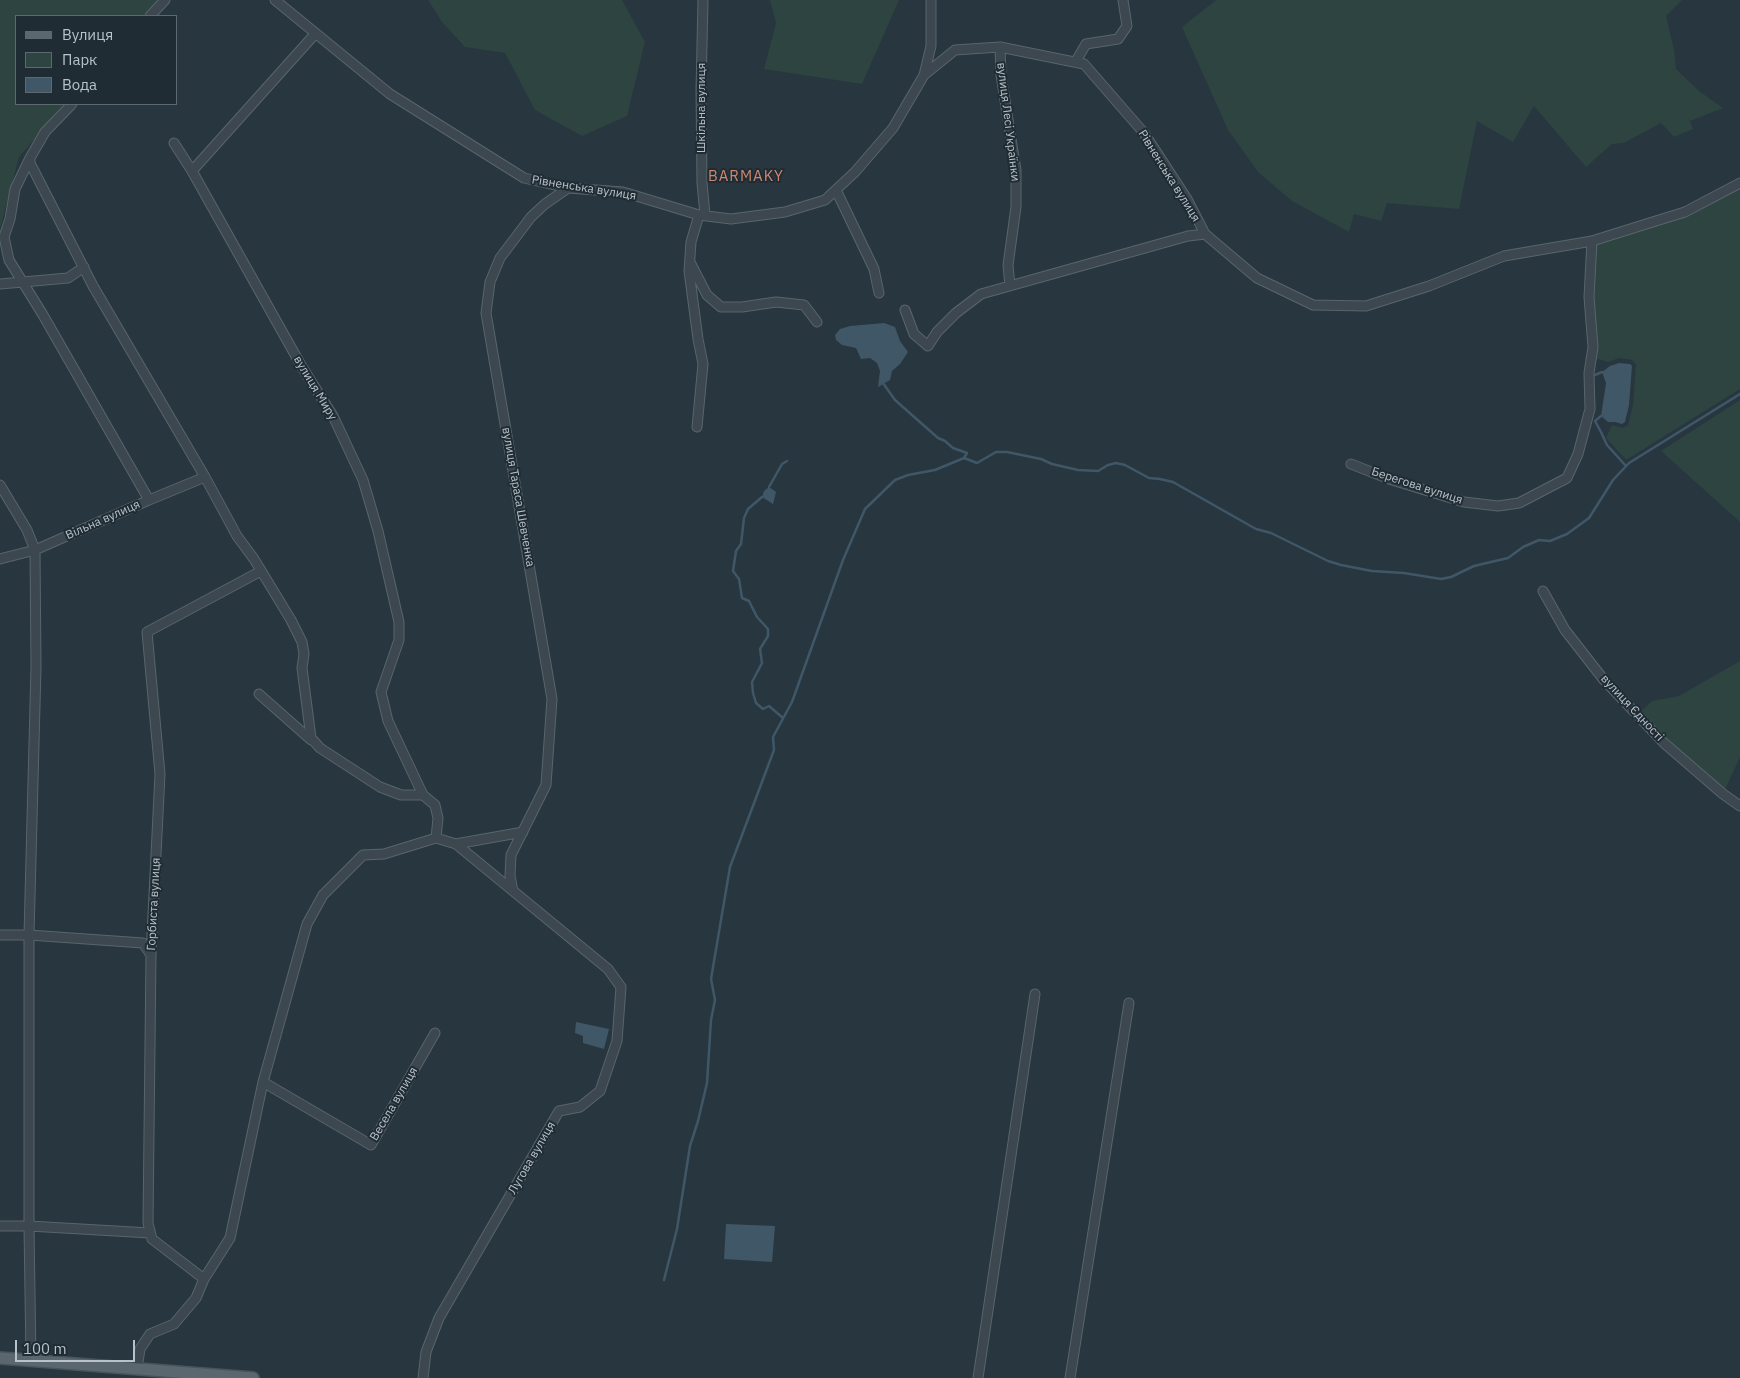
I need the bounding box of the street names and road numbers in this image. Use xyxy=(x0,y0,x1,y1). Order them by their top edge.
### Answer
street label: вулиця Лесі Українки xyxy=(994,62,1022,182)
street label: Шкільна вулиця xyxy=(695,63,709,153)
street label: Рівненська вулиця xyxy=(1135,127,1203,225)
street label: Рівненська вулиця xyxy=(531,173,637,203)
street label: вулиця Миру xyxy=(290,353,340,423)
street label: вулиця Тараса Шевченка xyxy=(499,426,537,568)
street label: Берегова вулиця xyxy=(1370,464,1464,508)
street label: Вільна вулиця xyxy=(64,497,142,543)
street label: вулиця Єдності xyxy=(1597,672,1667,744)
street label: Горбиста вулиця xyxy=(144,857,164,951)
street label: Весела вулиця xyxy=(367,1065,421,1143)
street label: Лугова вулиця xyxy=(505,1119,559,1197)

